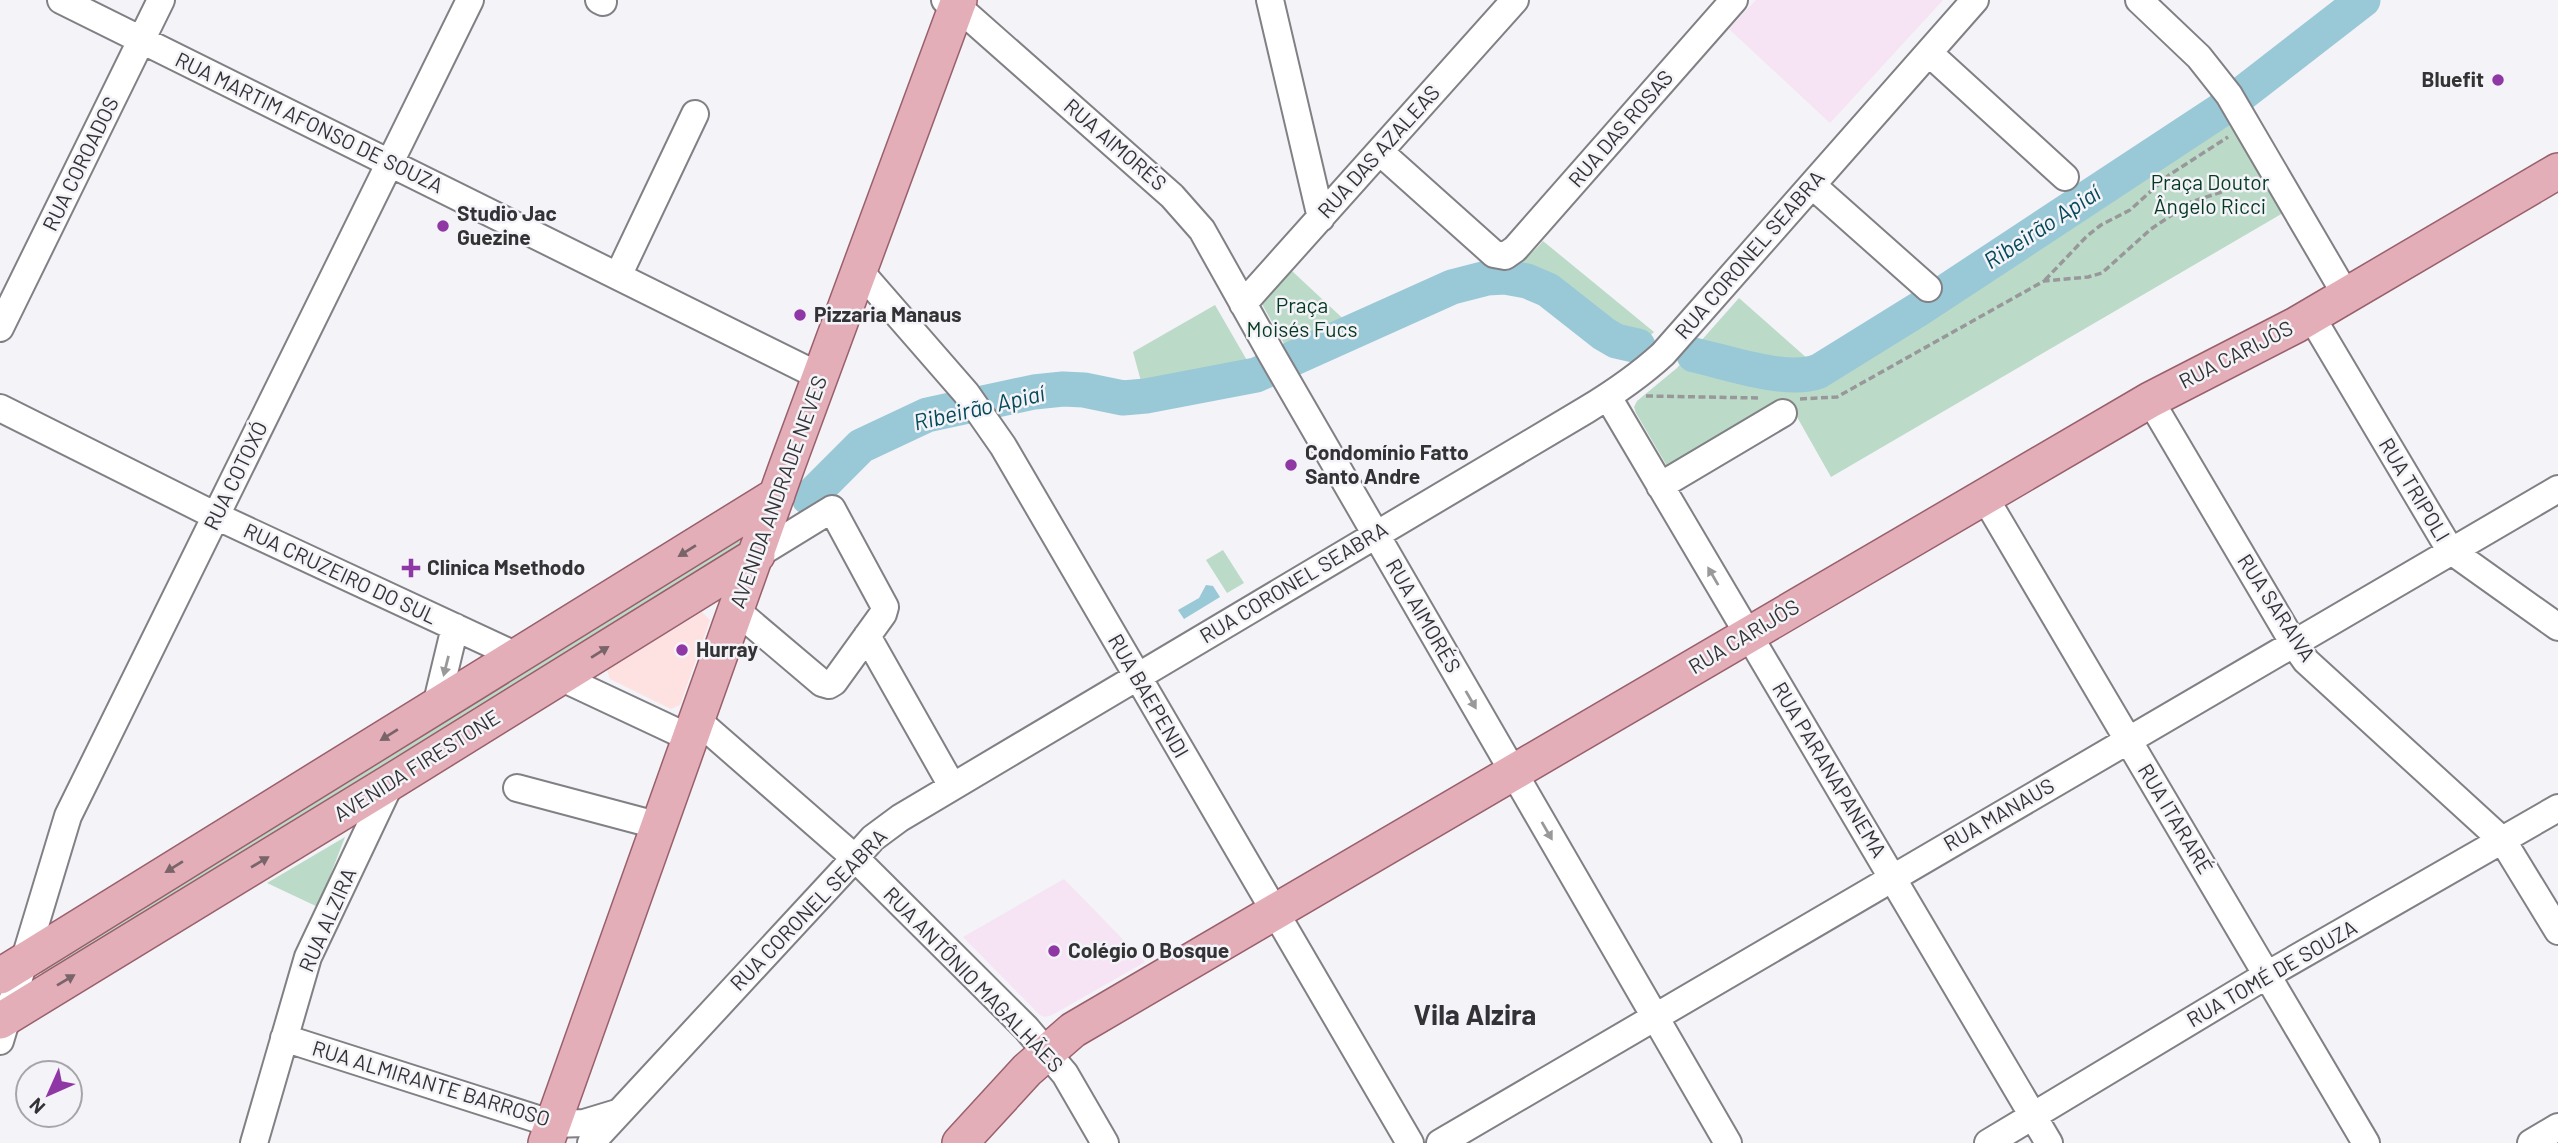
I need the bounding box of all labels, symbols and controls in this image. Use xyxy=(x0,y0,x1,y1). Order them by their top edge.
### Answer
street label: RUA MARTIM AFONSO DE SOUZA xyxy=(172,46,448,198)
street label: RUA DAS ROSAS xyxy=(1562,64,1677,192)
place label: Bluefit xyxy=(2422,66,2484,91)
marker: Bluefit xyxy=(2490,72,2506,88)
street label: RUA DAS AZALEAS xyxy=(1312,79,1444,223)
street label: RUA COROADOS xyxy=(36,92,123,234)
street label: RUA AIMORÉS xyxy=(1060,93,1172,195)
street label: RUA CORONEL SEABRA xyxy=(1669,165,1829,343)
park label: Praça Doutor Ângelo Ricci xyxy=(2151,169,2270,218)
water label: Ribeirão Apiaí xyxy=(1978,177,2106,274)
place label: Studio Jac Guezine xyxy=(457,200,557,249)
marker: Studio Jac Guezine xyxy=(435,218,451,234)
park label: Praça Moisés Fucs xyxy=(1246,292,1358,341)
place label: Pizzaria Manaus xyxy=(814,301,962,326)
marker: Pizzaria Manaus xyxy=(792,307,808,323)
street label: RUA CARIJÓS xyxy=(2174,314,2296,393)
street label: AVENIDA ANDRADE NEVES xyxy=(724,372,831,611)
water label: Ribeirão Apiaí xyxy=(911,378,1048,436)
street label: RUA COTOXÓ xyxy=(198,417,272,534)
street label: RUA TRIPOLI xyxy=(2375,433,2456,546)
place label: Condomínio Fatto Santo Andre xyxy=(1305,439,1469,488)
marker: Condomínio Fatto Santo Andre xyxy=(1283,457,1299,473)
street label: RUA CORONEL SEABRA xyxy=(1195,516,1392,648)
street label: RUA CRUZEIRO DO SUL xyxy=(240,517,441,628)
one-way arrow xyxy=(677,544,696,557)
street label: RUA SARAIVA xyxy=(2233,549,2321,666)
place label: Clinica Msethodo xyxy=(427,554,585,579)
street label: RUA AIMORÉS xyxy=(1382,554,1467,677)
marker: Clinica Msethodo xyxy=(401,558,421,578)
one-way arrow xyxy=(1707,566,1719,586)
street label: RUA CARIJÓS xyxy=(1683,593,1803,678)
street label: RUA BAEPENDI xyxy=(1104,629,1195,762)
place label: Hurray xyxy=(696,636,758,661)
marker: Hurray xyxy=(674,642,690,658)
one-way arrow xyxy=(590,646,609,659)
one-way arrow xyxy=(440,656,451,678)
street label: RUA PARANAPANEMA xyxy=(1768,677,1893,862)
one-way arrow xyxy=(1465,690,1477,709)
street label: AVENIDA FIRESTONE xyxy=(329,704,504,826)
one-way arrow xyxy=(379,728,398,741)
street label: RUA ITARARÉ xyxy=(2134,759,2219,878)
street label: RUA MANAUS xyxy=(1938,772,2058,855)
one-way arrow xyxy=(1541,822,1554,841)
street label: RUA CORONEL SEABRA xyxy=(724,823,892,995)
one-way arrow xyxy=(251,855,270,868)
one-way arrow xyxy=(165,861,184,874)
street label: RUA ALZIRA xyxy=(293,863,361,975)
street label: RUA ANTÔNIO MAGALHÃES xyxy=(879,881,1069,1077)
street label: RUA TOMÉ DE SOUZA xyxy=(2182,914,2361,1032)
place label: Colégio O Bosque xyxy=(1068,937,1229,962)
marker: Colégio O Bosque xyxy=(1046,943,1062,959)
one-way arrow xyxy=(56,973,75,986)
district label: Vila Alzira xyxy=(1414,997,1536,1031)
street label: RUA ALMIRANTE BARROSO xyxy=(310,1034,553,1131)
north arrow xyxy=(14,1059,84,1129)
text: N xyxy=(24,1094,49,1119)

